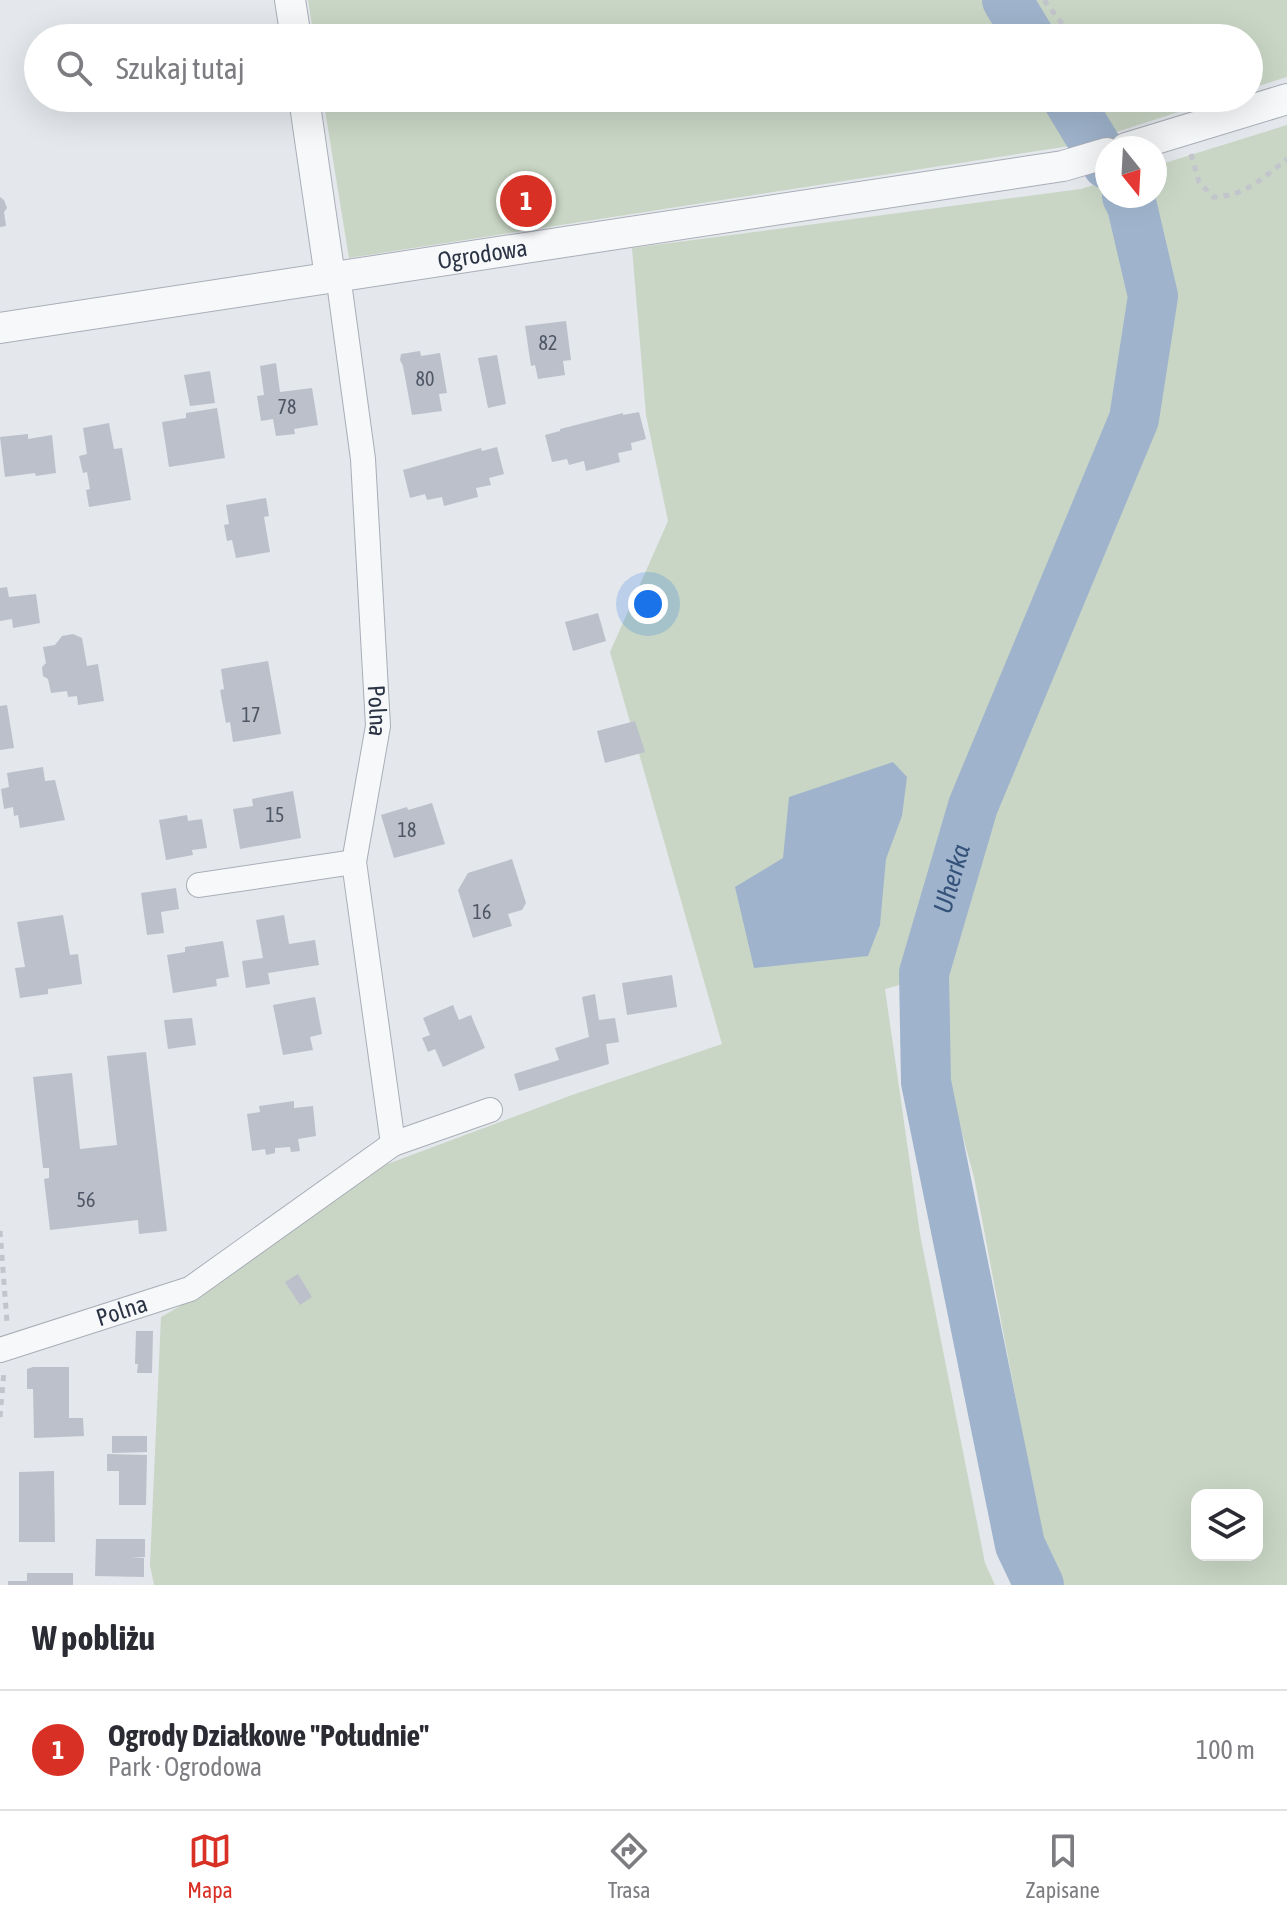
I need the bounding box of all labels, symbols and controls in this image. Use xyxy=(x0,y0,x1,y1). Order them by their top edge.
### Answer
search box xyxy=(24,24,1263,112)
icon: search xyxy=(52,46,96,90)
text: Szukaj tutaj xyxy=(116,51,245,85)
north arrow xyxy=(1095,136,1167,208)
pin: 1 xyxy=(500,171,552,231)
street label: Ogrodowa xyxy=(436,234,529,274)
house number: 82 xyxy=(539,331,557,354)
house number: 80 xyxy=(416,367,434,390)
house number: 78 xyxy=(278,395,296,418)
your location xyxy=(628,584,668,624)
street label: Polna xyxy=(363,684,392,739)
house number: 17 xyxy=(242,703,260,726)
house number: 15 xyxy=(266,803,284,826)
house number: 18 xyxy=(398,818,416,841)
water label: Uherka xyxy=(927,841,976,917)
house number: 16 xyxy=(473,900,491,923)
house number: 56 xyxy=(77,1188,95,1211)
street label: Polna xyxy=(93,1290,151,1331)
map controls xyxy=(1191,1489,1263,1561)
button: layers xyxy=(1191,1489,1263,1561)
text: W pobliżu xyxy=(32,1618,155,1657)
text: Ogrody Działkowe "Południe" xyxy=(108,1718,429,1752)
text: 1 xyxy=(52,1735,64,1765)
text: 100 m xyxy=(1196,1735,1255,1765)
text: Park · Ogrodowa xyxy=(108,1752,262,1782)
tab: Mapa xyxy=(187,1829,233,1903)
tab: Trasa xyxy=(607,1829,651,1903)
tab: Zapisane xyxy=(1026,1829,1100,1903)

